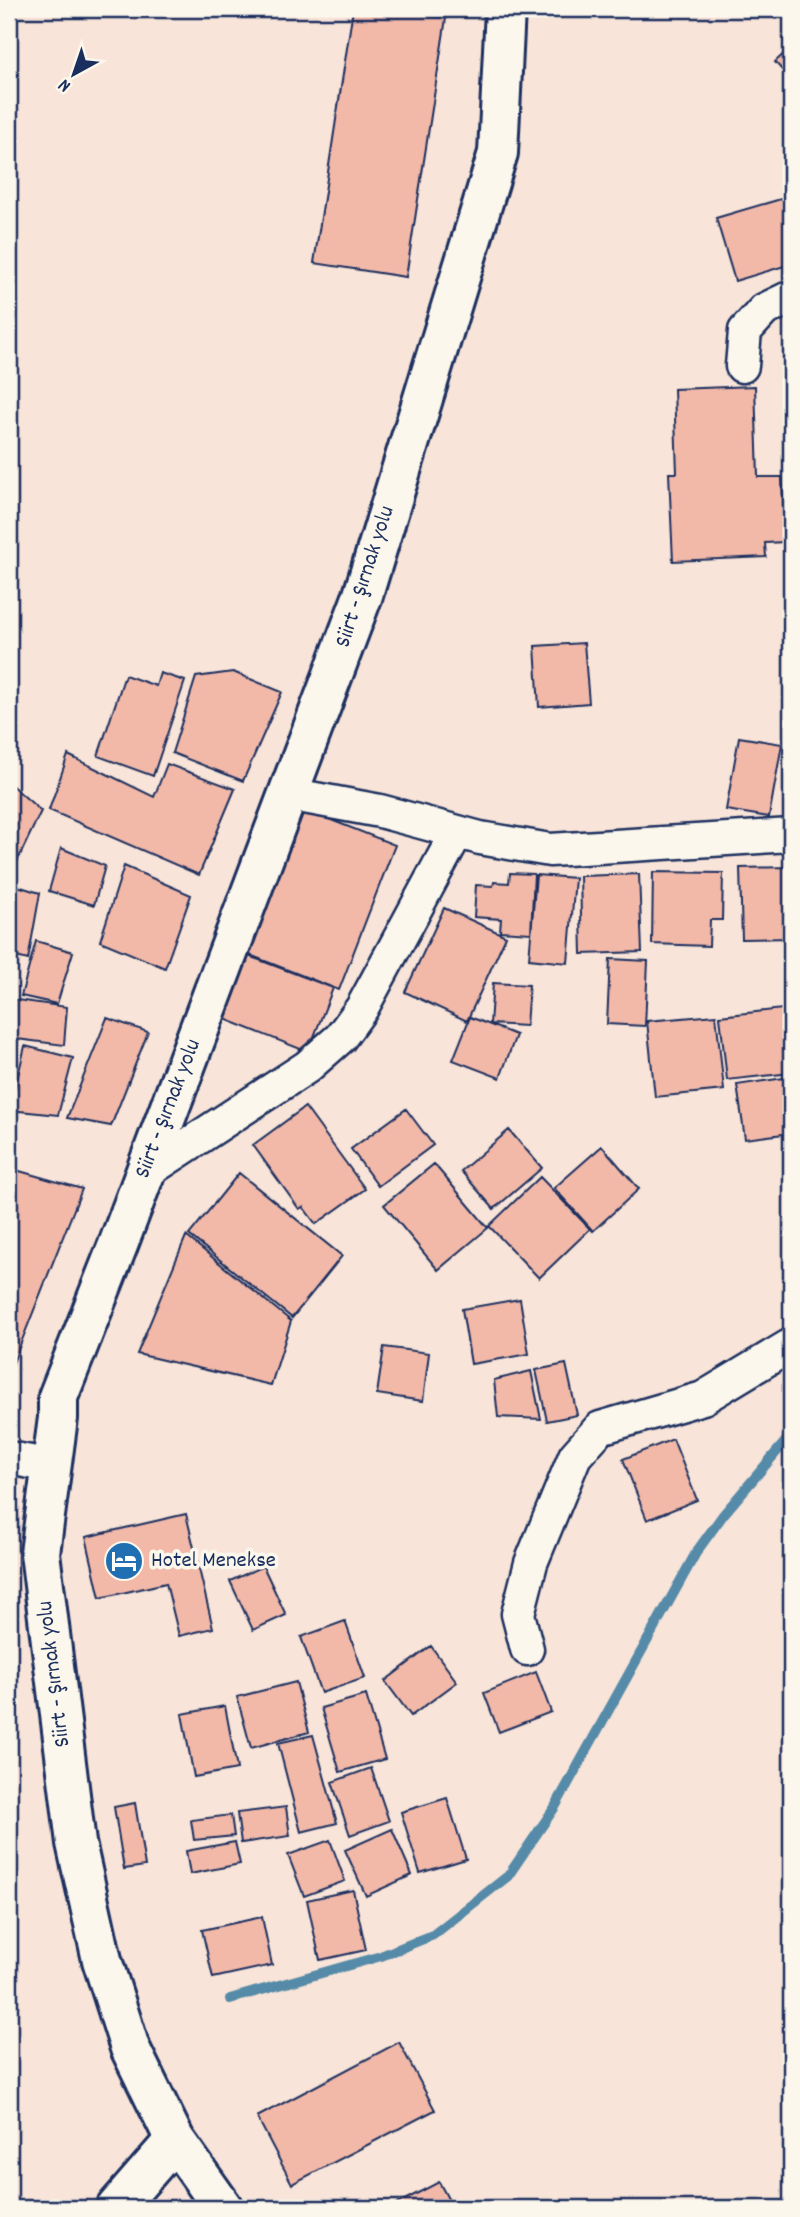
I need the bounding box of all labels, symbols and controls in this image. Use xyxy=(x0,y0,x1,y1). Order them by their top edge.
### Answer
north arrow xyxy=(38,38,108,108)
text: N xyxy=(53,71,78,98)
street label: Siirt - Şırnak yolu xyxy=(328,502,404,652)
street label: Siirt - Şırnak yolu xyxy=(127,1034,211,1184)
hotel icon: Hotel Menekse xyxy=(103,1540,145,1582)
place label: Hotel Menekse xyxy=(151,1545,276,1578)
street label: Siirt - Şırnak yolu xyxy=(30,1599,80,1749)

